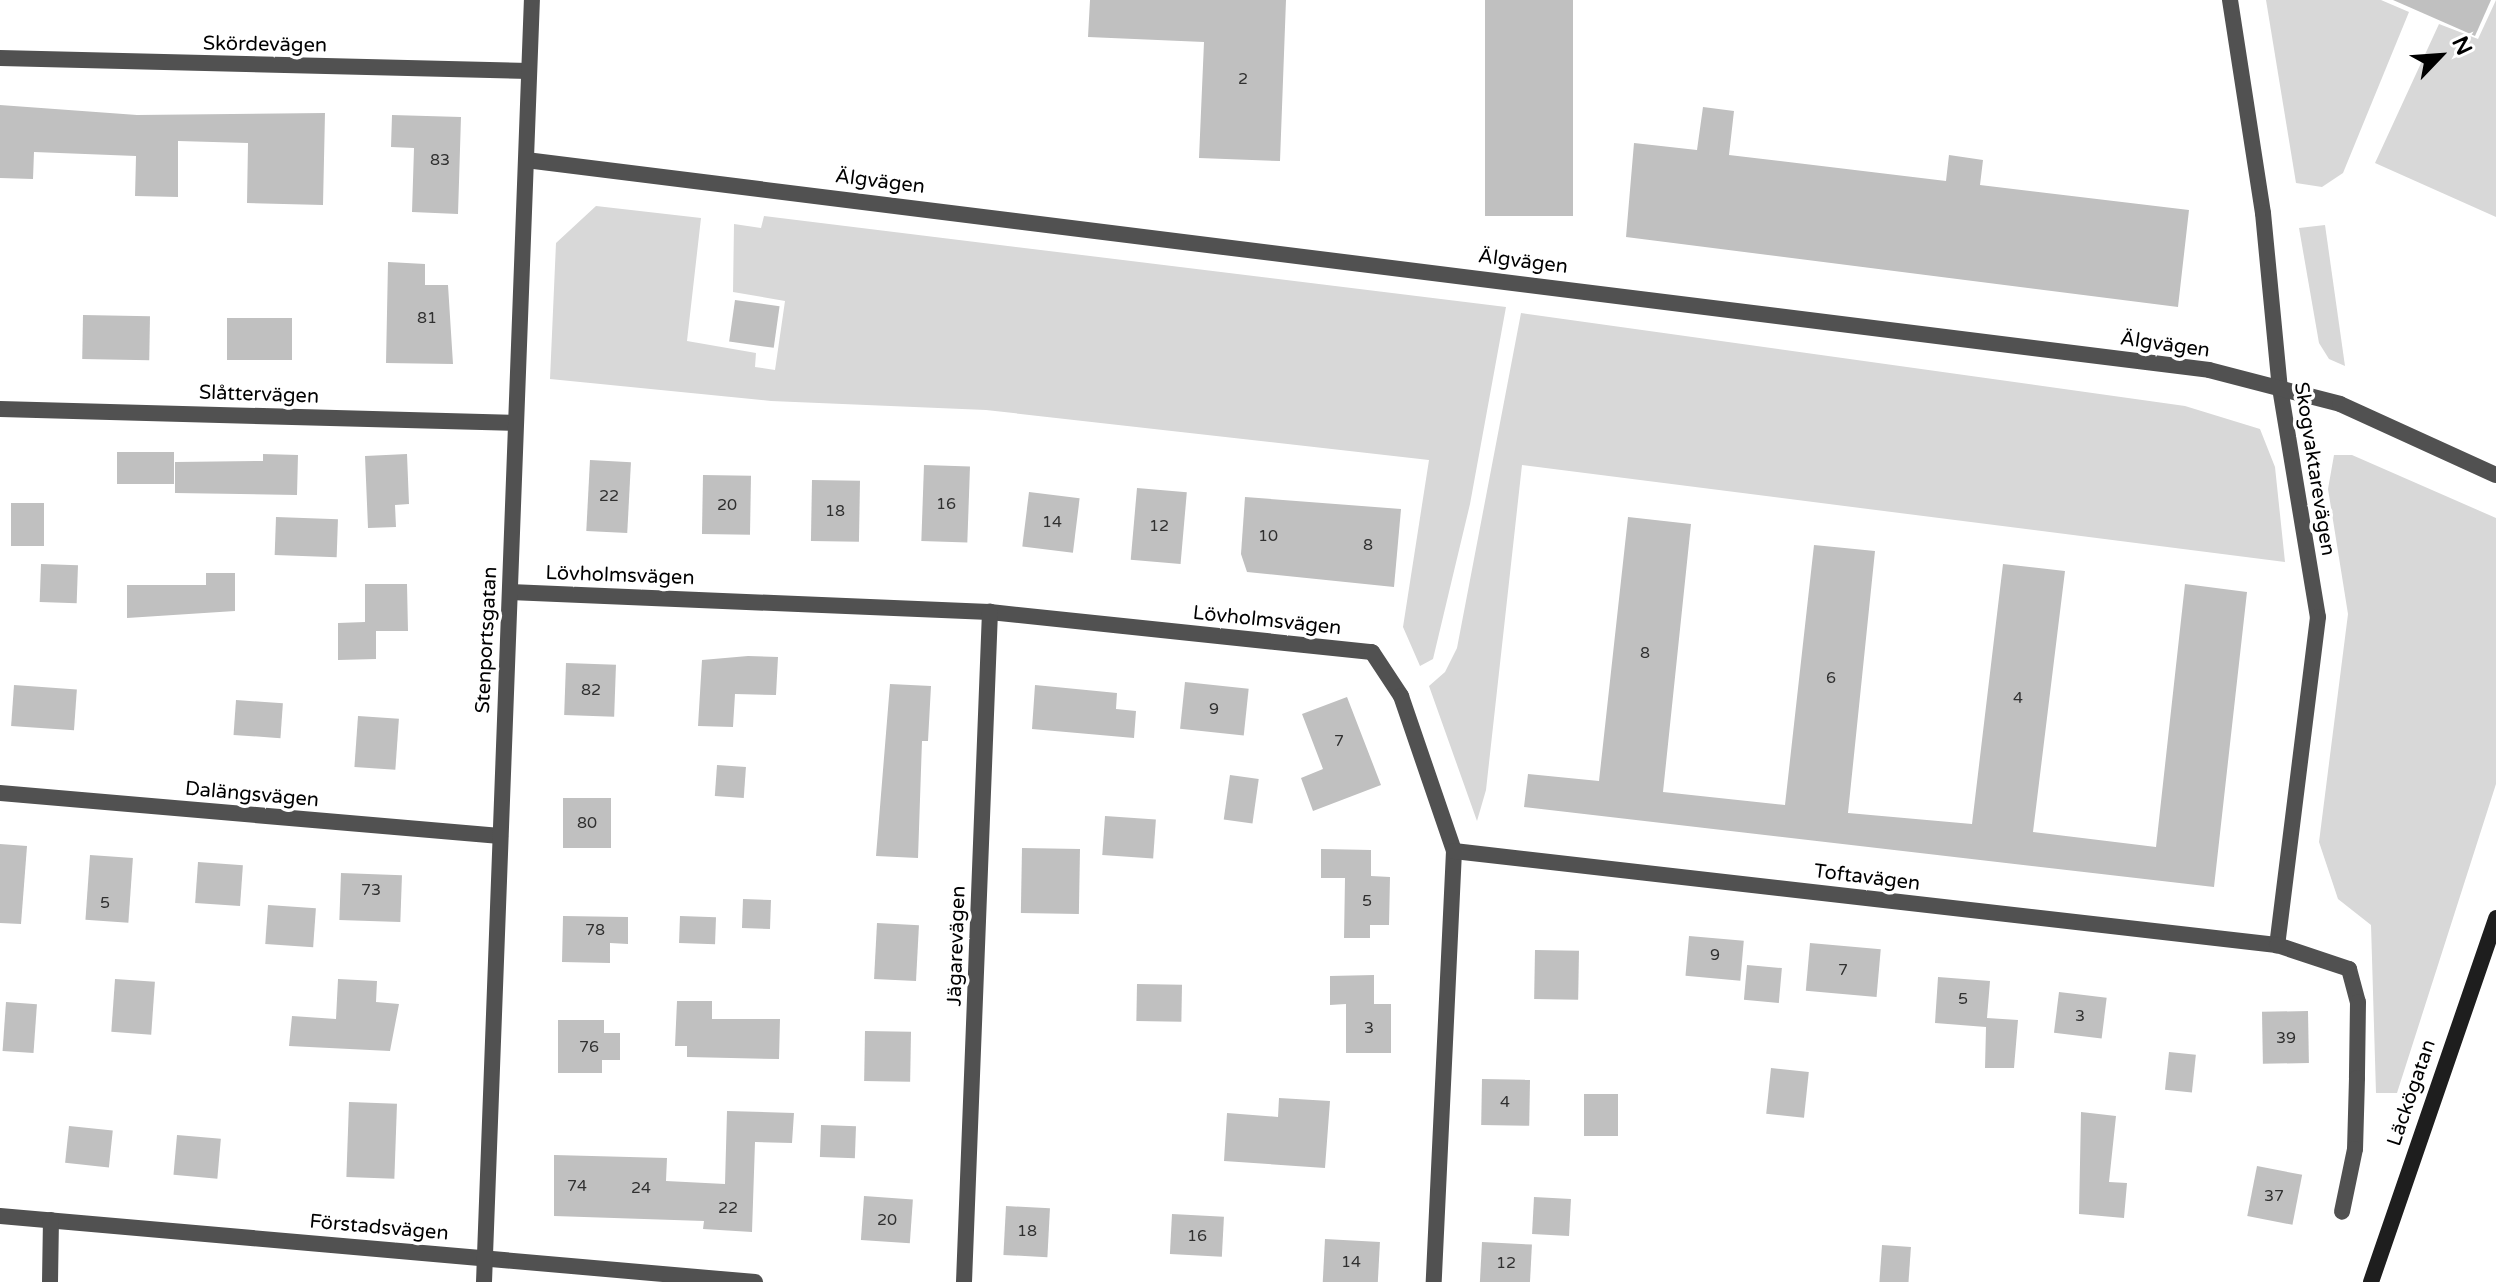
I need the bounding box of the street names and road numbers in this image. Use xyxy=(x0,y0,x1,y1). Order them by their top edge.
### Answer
street label: Skördevägen xyxy=(203,32,327,58)
street label: Älgvägen xyxy=(834,165,926,199)
street label: Älgvägen xyxy=(1477,245,1569,279)
street label: Älgvägen xyxy=(2119,327,2211,363)
street label: Skogvaktarevägen xyxy=(2288,380,2340,558)
street label: Slåttervägen xyxy=(199,381,319,409)
street label: Lövholmsvägen xyxy=(545,561,695,591)
street label: Stenportsgatan xyxy=(471,566,503,714)
street label: Lövholmsvägen xyxy=(1192,601,1342,641)
street label: Dalängsvägen xyxy=(184,777,320,813)
street label: Toftavägen xyxy=(1812,860,1922,896)
street label: Jägarevägen xyxy=(943,885,971,1007)
street label: Läckögatan xyxy=(2383,1037,2441,1149)
street label: Förstadsvägen xyxy=(308,1210,450,1246)

